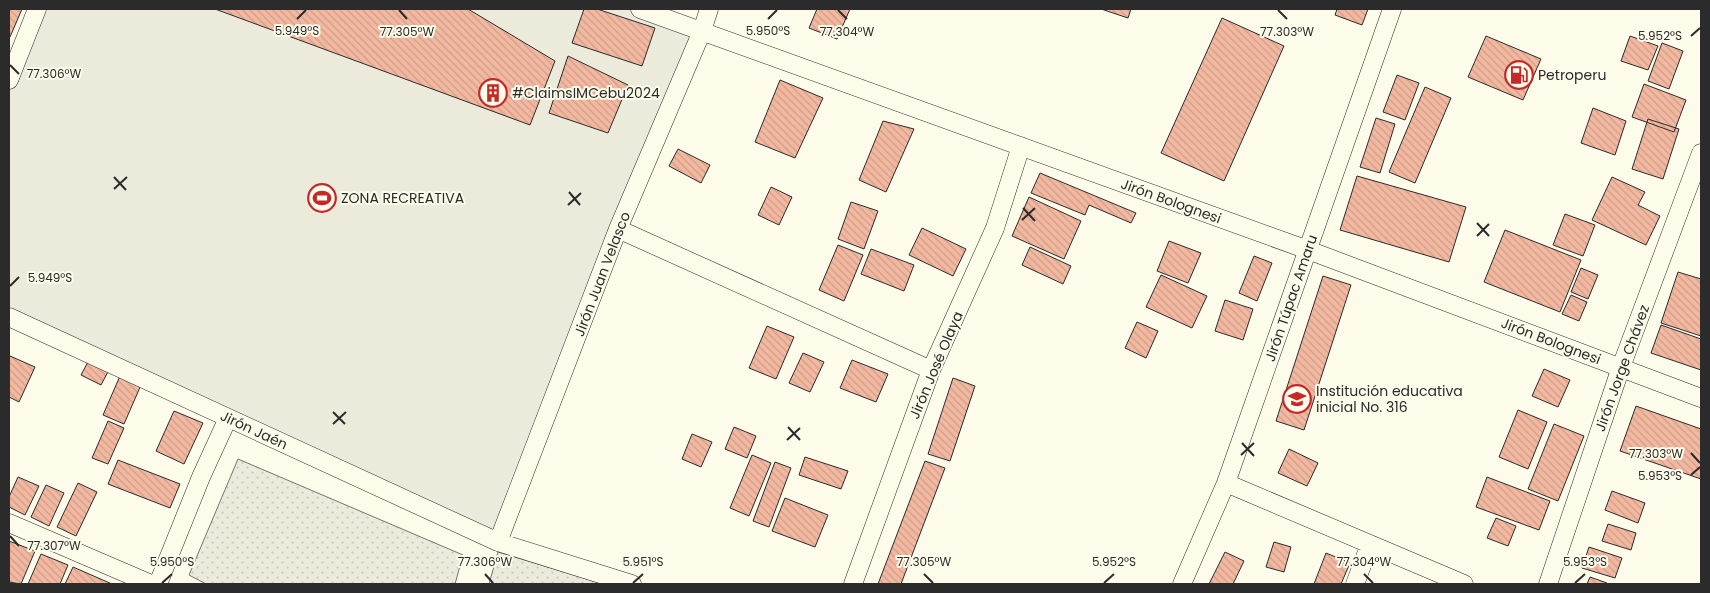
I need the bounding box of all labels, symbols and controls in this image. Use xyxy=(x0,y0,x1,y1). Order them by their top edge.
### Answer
text: 5.949°S xyxy=(275,22,319,39)
text: 5.950°S xyxy=(746,22,790,39)
text: 77.305°W xyxy=(380,23,434,40)
text: 77.304°W xyxy=(820,23,874,40)
text: 77.303°W xyxy=(1260,23,1314,40)
text: 5.952°S xyxy=(1638,27,1682,44)
fuel station icon: Petroperu xyxy=(1504,60,1534,90)
text: 77.306°W xyxy=(27,65,82,82)
place label: Petroperu xyxy=(1538,65,1606,85)
building icon: #ClaimsIMCebu2024 xyxy=(478,78,508,108)
place label: #ClaimsIMCebu2024 xyxy=(512,83,660,103)
street label: Jirón Bolognesi xyxy=(1118,174,1224,228)
sports icon: ZONA RECREATIVA xyxy=(307,183,337,213)
place label: ZONA RECREATIVA xyxy=(341,188,464,208)
street label: Jirón Juan Velasco xyxy=(569,209,635,339)
street label: Jirón Túpac Amaru xyxy=(1260,232,1322,364)
text: 5.949°S xyxy=(28,269,72,286)
street label: Jirón Jorge Chávez xyxy=(1590,302,1654,434)
street label: Jirón José Olaya xyxy=(904,308,968,422)
street label: Jirón Bolognesi xyxy=(1498,313,1604,369)
place label: Institución educativa inicial No. 316 xyxy=(1316,381,1463,417)
school or university icon: Institución educativa inicial No. 316 xyxy=(1282,384,1312,414)
street label: Jirón Jaén xyxy=(217,406,291,454)
text: 77.303°W xyxy=(1629,445,1683,462)
text: 5.953°S xyxy=(1638,467,1682,484)
text: 77.307°W xyxy=(27,537,81,554)
text: 5.950°S xyxy=(150,553,194,570)
text: 77.306°W xyxy=(458,553,513,570)
text: 5.951°S xyxy=(623,553,663,570)
text: 77.305°W xyxy=(897,553,951,570)
text: 5.952°S xyxy=(1092,553,1136,570)
text: 77.304°W xyxy=(1337,553,1391,570)
text: 5.953°S xyxy=(1563,553,1607,570)

